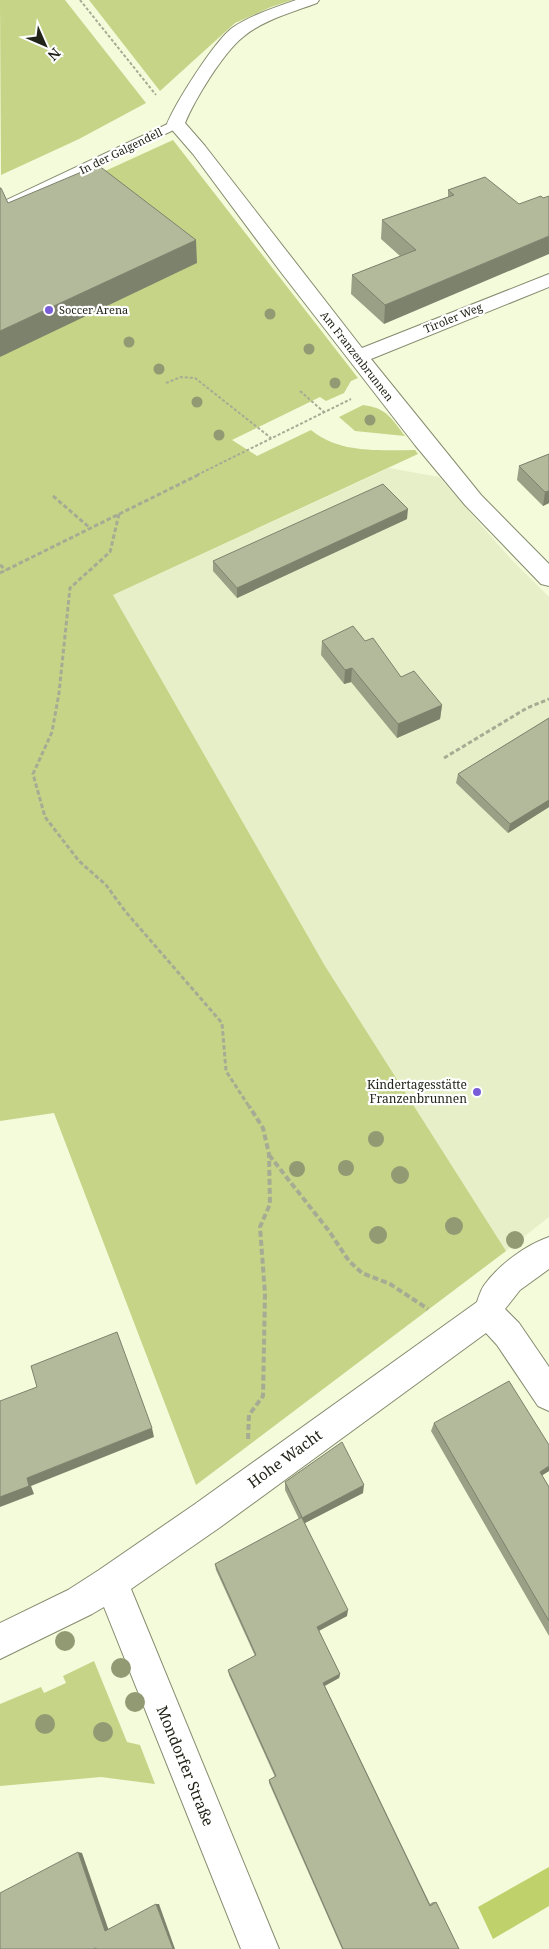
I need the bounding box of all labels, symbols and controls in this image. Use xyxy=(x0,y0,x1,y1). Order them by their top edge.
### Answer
north arrow xyxy=(20,20,70,70)
text: N xyxy=(44,44,65,65)
street label: In der Galgendell xyxy=(77,124,165,177)
street label: Tiroler Weg xyxy=(421,299,484,336)
place label: Soccer Arena xyxy=(59,302,128,317)
marker: Soccer Arena xyxy=(43,304,55,316)
street label: Am Franzenbrunnen xyxy=(317,308,397,404)
place label: Kindertagesstätte Franzenbrunnen xyxy=(367,1076,467,1107)
marker: Kindertagesstätte Franzenbrunnen xyxy=(471,1086,483,1098)
street label: Hohe Wacht xyxy=(243,1424,326,1492)
street label: Mondorfer Straße xyxy=(153,1702,219,1829)

